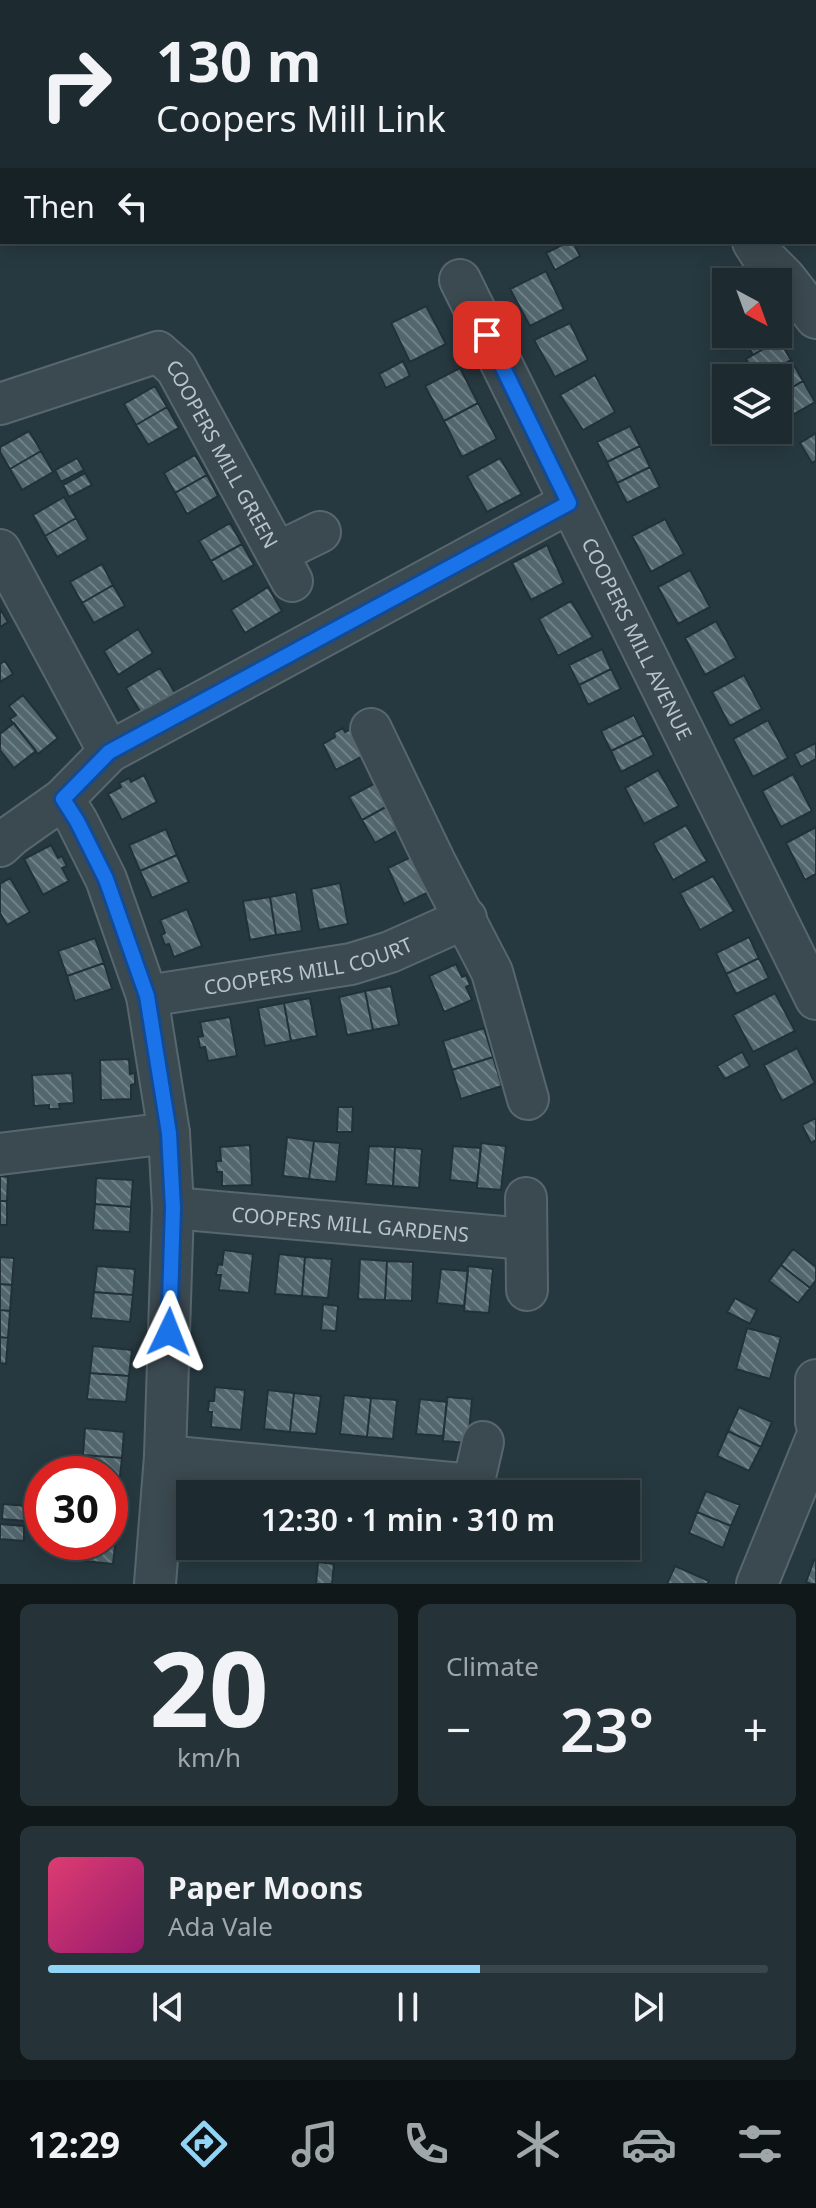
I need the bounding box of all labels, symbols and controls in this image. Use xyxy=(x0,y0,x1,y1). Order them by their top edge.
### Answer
text: 130 m xyxy=(156,22,321,98)
icon: right xyxy=(24,32,128,136)
text: Coopers Mill Link xyxy=(156,94,446,143)
icon: left xyxy=(111,184,155,228)
text: Then xyxy=(24,186,95,227)
north arrow xyxy=(712,268,792,348)
map controls xyxy=(712,268,792,444)
pin xyxy=(453,301,521,369)
icon: arrive xyxy=(465,313,509,357)
street label: COOPERS MILL GREEN xyxy=(161,353,285,553)
button: layers xyxy=(712,364,792,444)
street label: COOPERS MILL AVENUE xyxy=(576,533,699,744)
street label: COOPERS MILL COURT xyxy=(202,930,416,1000)
street label: COOPERS MILL GARDENS xyxy=(230,1200,470,1248)
position arrow xyxy=(127,1290,211,1374)
speed limit sign: 30 xyxy=(24,1456,128,1560)
text: 12:30 · 1 min · 310 m xyxy=(261,1499,555,1540)
text: 20 xyxy=(150,1616,268,1757)
text: Climate xyxy=(446,1648,539,1684)
text: 23° xyxy=(560,1688,654,1770)
text: − xyxy=(446,1699,471,1759)
text: + xyxy=(743,1699,768,1759)
text: km/h xyxy=(177,1739,241,1775)
text: Paper Moons xyxy=(168,1867,363,1908)
text: Ada Vale xyxy=(168,1908,273,1944)
icon: previous xyxy=(146,1985,190,2029)
icon: pause xyxy=(386,1985,430,2029)
icon: next xyxy=(626,1985,670,2029)
icon: directions xyxy=(176,2116,232,2172)
icon: music xyxy=(287,2116,343,2172)
icon: phone xyxy=(398,2116,454,2172)
icon: climate xyxy=(510,2116,566,2172)
icon: car xyxy=(621,2116,677,2172)
icon: filters xyxy=(732,2116,788,2172)
text: 12:29 xyxy=(28,2120,120,2169)

